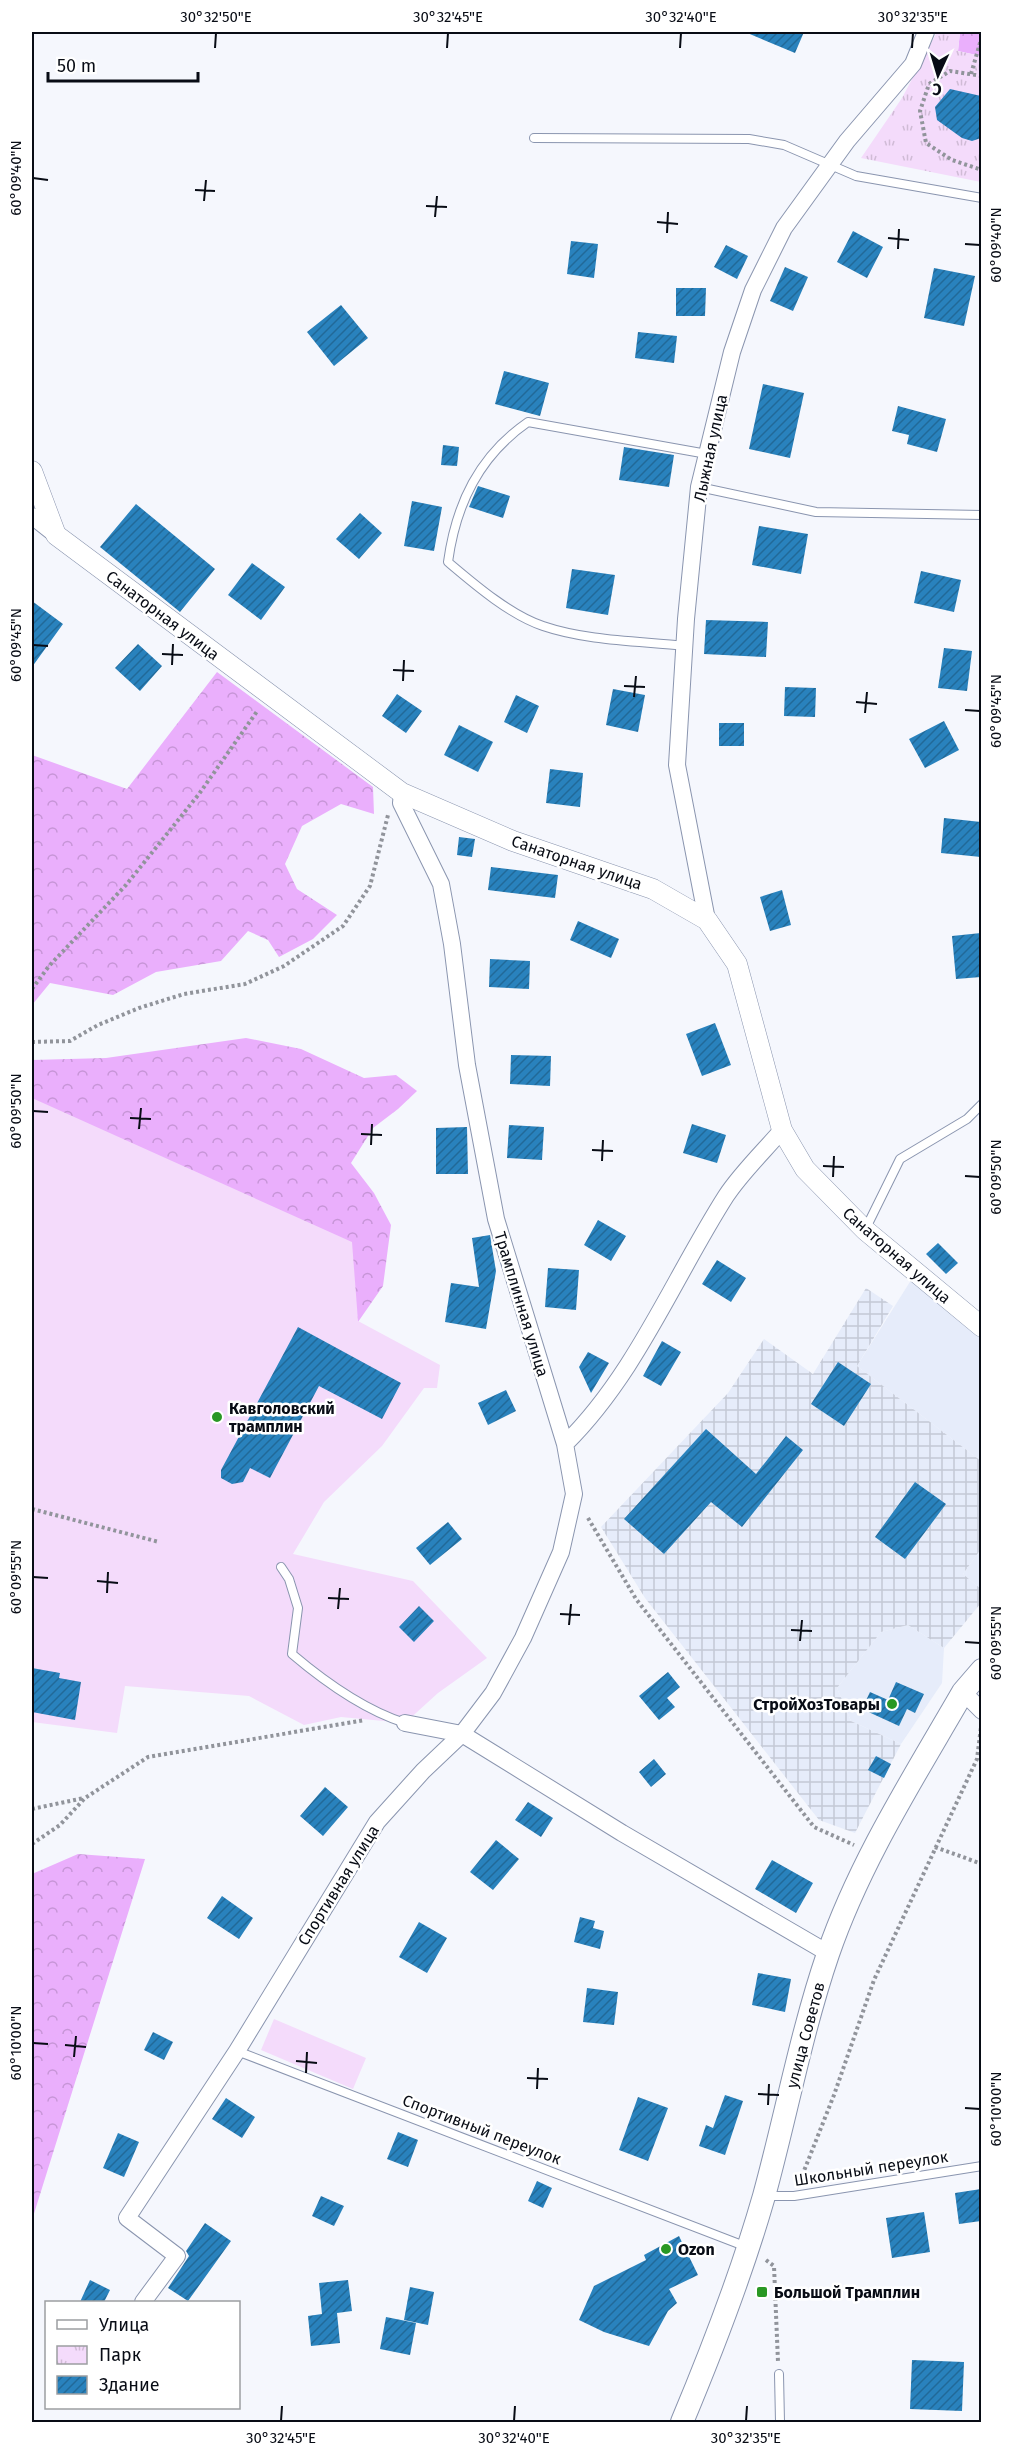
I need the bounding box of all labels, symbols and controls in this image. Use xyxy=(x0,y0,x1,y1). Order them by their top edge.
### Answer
text: 30°32'50"E xyxy=(180,8,252,26)
text: 30°32'45"E xyxy=(413,8,483,26)
text: 30°32'40"E xyxy=(645,8,717,26)
text: 30°32'35"E xyxy=(878,8,948,26)
scale bar xyxy=(48,45,198,83)
north arrow xyxy=(908,45,968,105)
text: 50 m xyxy=(57,55,96,77)
text: С xyxy=(931,80,942,99)
text: 60°09'40"N xyxy=(7,140,25,216)
text: 60°09'40"N xyxy=(987,207,1005,283)
street label: Лыжная улица xyxy=(690,393,731,504)
street label: Санаторная улица xyxy=(102,567,223,664)
text: 60°09'45"N xyxy=(7,608,25,682)
text: 60°09'45"N xyxy=(987,674,1005,748)
street label: Санаторная улица xyxy=(509,831,645,894)
text: 60°09'50"N xyxy=(7,1073,25,1149)
text: 60°09'50"N xyxy=(987,1139,1005,1215)
street label: Санаторная улица xyxy=(839,1203,955,1307)
street label: Трамплинная улица xyxy=(490,1229,553,1379)
place label: Кавголовский трамплин xyxy=(229,1399,335,1436)
marker: Кавголовский трамплин xyxy=(210,1410,224,1424)
text: 60°09'55"N xyxy=(7,1540,25,1614)
text: 60°09'55"N xyxy=(987,1606,1005,1680)
place label: СтройХозТовары xyxy=(753,1695,880,1714)
marker: СтройХозТовары xyxy=(885,1697,899,1711)
street label: Спортивная улица xyxy=(294,1822,383,1949)
street label: улица Советов xyxy=(782,1980,829,2090)
text: 60°10'00"N xyxy=(7,2006,25,2080)
text: 60°10'00"N xyxy=(987,2072,1005,2146)
street label: Спортивный переулок xyxy=(400,2090,564,2169)
street label: Школьный переулок xyxy=(793,2147,950,2190)
place label: Ozon xyxy=(678,2240,715,2259)
marker: Ozon xyxy=(659,2242,673,2256)
place label: Большой Трамплин xyxy=(774,2283,920,2302)
marker: Большой Трамплин xyxy=(755,2285,769,2299)
legend xyxy=(45,2301,240,2409)
text: Улица xyxy=(99,2314,149,2336)
text: Парк xyxy=(99,2344,142,2366)
text: Здание xyxy=(99,2374,160,2396)
text: 30°32'45"E xyxy=(246,2429,316,2447)
text: 30°32'40"E xyxy=(478,2429,550,2447)
text: 30°32'35"E xyxy=(711,2429,781,2447)

